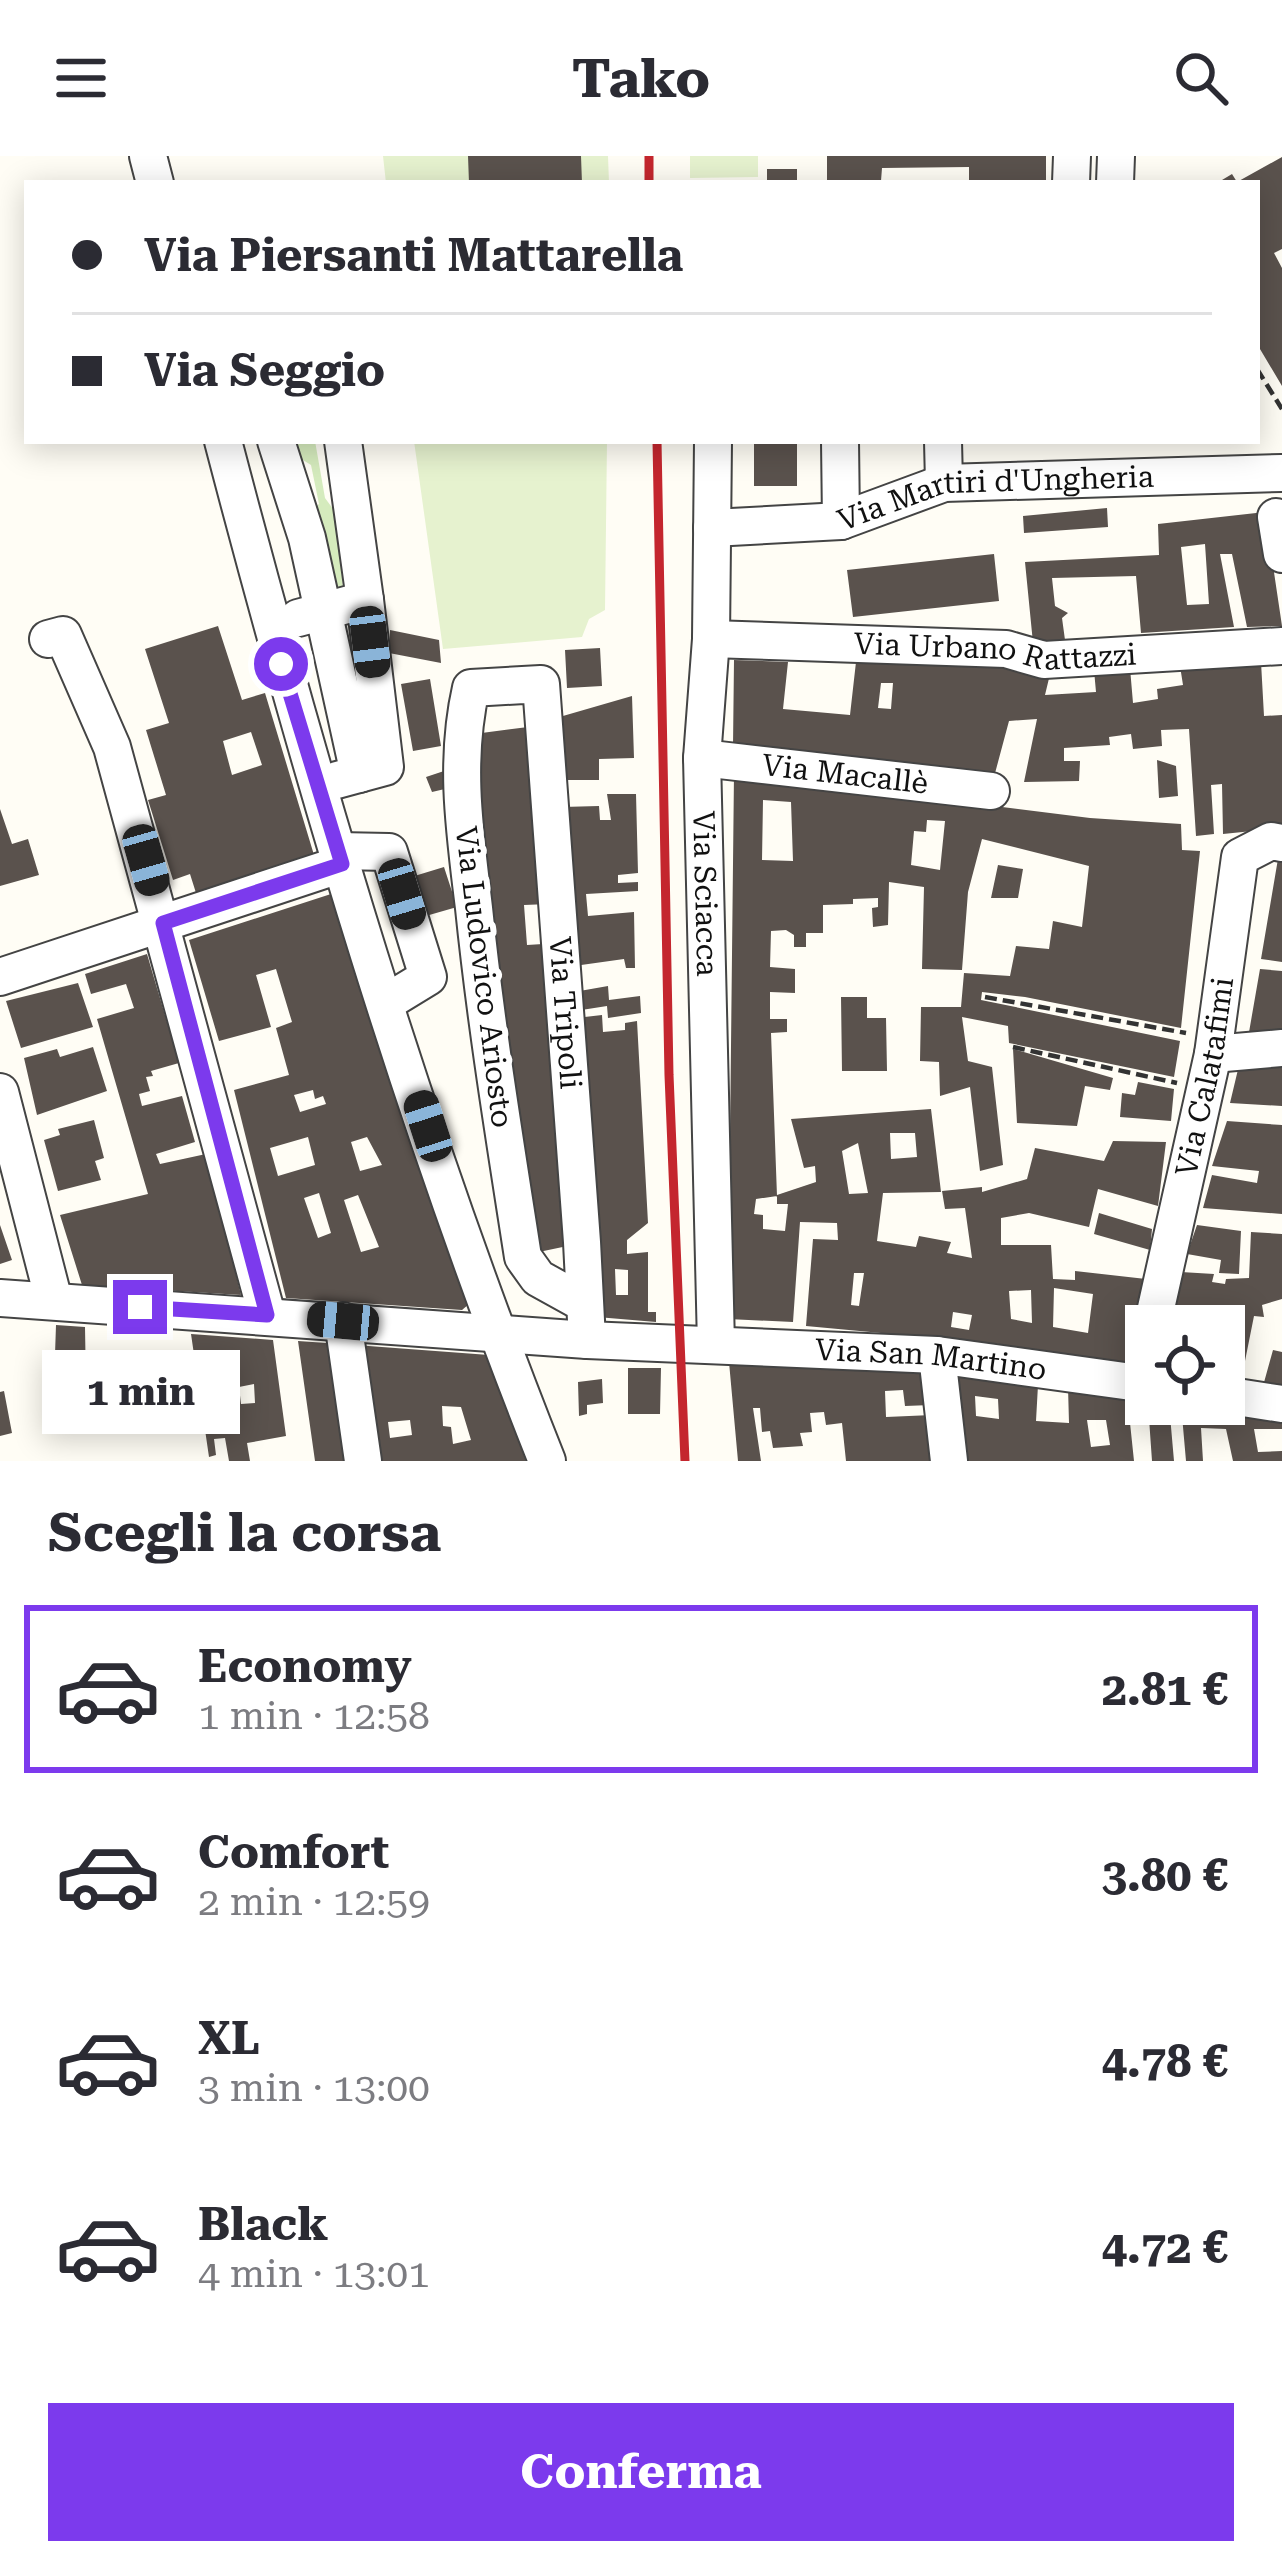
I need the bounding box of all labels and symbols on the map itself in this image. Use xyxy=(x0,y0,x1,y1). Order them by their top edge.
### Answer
street label: Via Martiri d'Ungheria xyxy=(833,459,1154,538)
car xyxy=(348,604,392,680)
street label: Via Urbano Rattazzi xyxy=(853,626,1137,677)
route start xyxy=(254,637,308,691)
street label: Via Macallè xyxy=(760,747,930,801)
street label: Via Sciacca xyxy=(686,810,725,977)
car xyxy=(119,820,173,900)
street label: Via Ludovico Ariosto xyxy=(449,824,520,1130)
car xyxy=(374,854,430,934)
street label: Via Tripoli xyxy=(543,935,589,1090)
street label: Via Calatafimi xyxy=(1168,975,1240,1179)
car xyxy=(400,1086,456,1166)
route end xyxy=(113,1280,167,1334)
car xyxy=(306,1300,380,1342)
street label: Via San Martino xyxy=(814,1332,1049,1387)
callout: 1 min xyxy=(41,1349,239,1433)

